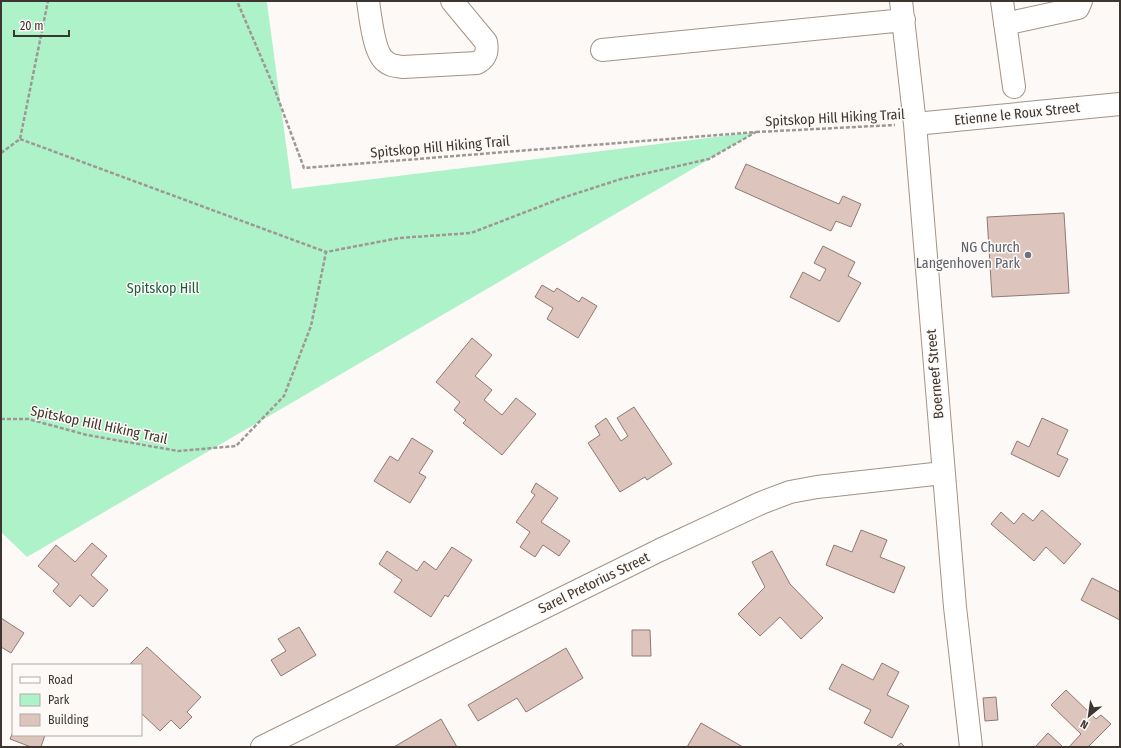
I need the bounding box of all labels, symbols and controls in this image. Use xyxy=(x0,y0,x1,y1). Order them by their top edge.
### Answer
scale bar xyxy=(14,12,69,38)
text: 20 m xyxy=(20,19,44,33)
street label: Etienne le Roux Street xyxy=(953,99,1081,129)
street label: Spitskop Hill Hiking Trail xyxy=(765,106,905,130)
street label: Spitskop Hill Hiking Trail xyxy=(370,132,511,162)
place label: NG Church Langenhoven Park xyxy=(916,239,1020,272)
marker: NG Church Langenhoven Park xyxy=(1023,250,1033,260)
park label: Spitskop Hill xyxy=(127,280,199,297)
street label: Boerneef Street xyxy=(923,328,947,420)
street label: Spitskop Hill Hiking Trail xyxy=(29,402,169,448)
street label: Sarel Pretorius Street xyxy=(536,548,653,617)
legend xyxy=(12,664,142,736)
text: Road xyxy=(48,673,73,687)
text: Park xyxy=(48,693,70,707)
north arrow xyxy=(1069,696,1109,736)
text: Building xyxy=(48,713,89,727)
text: N xyxy=(1078,717,1090,732)

